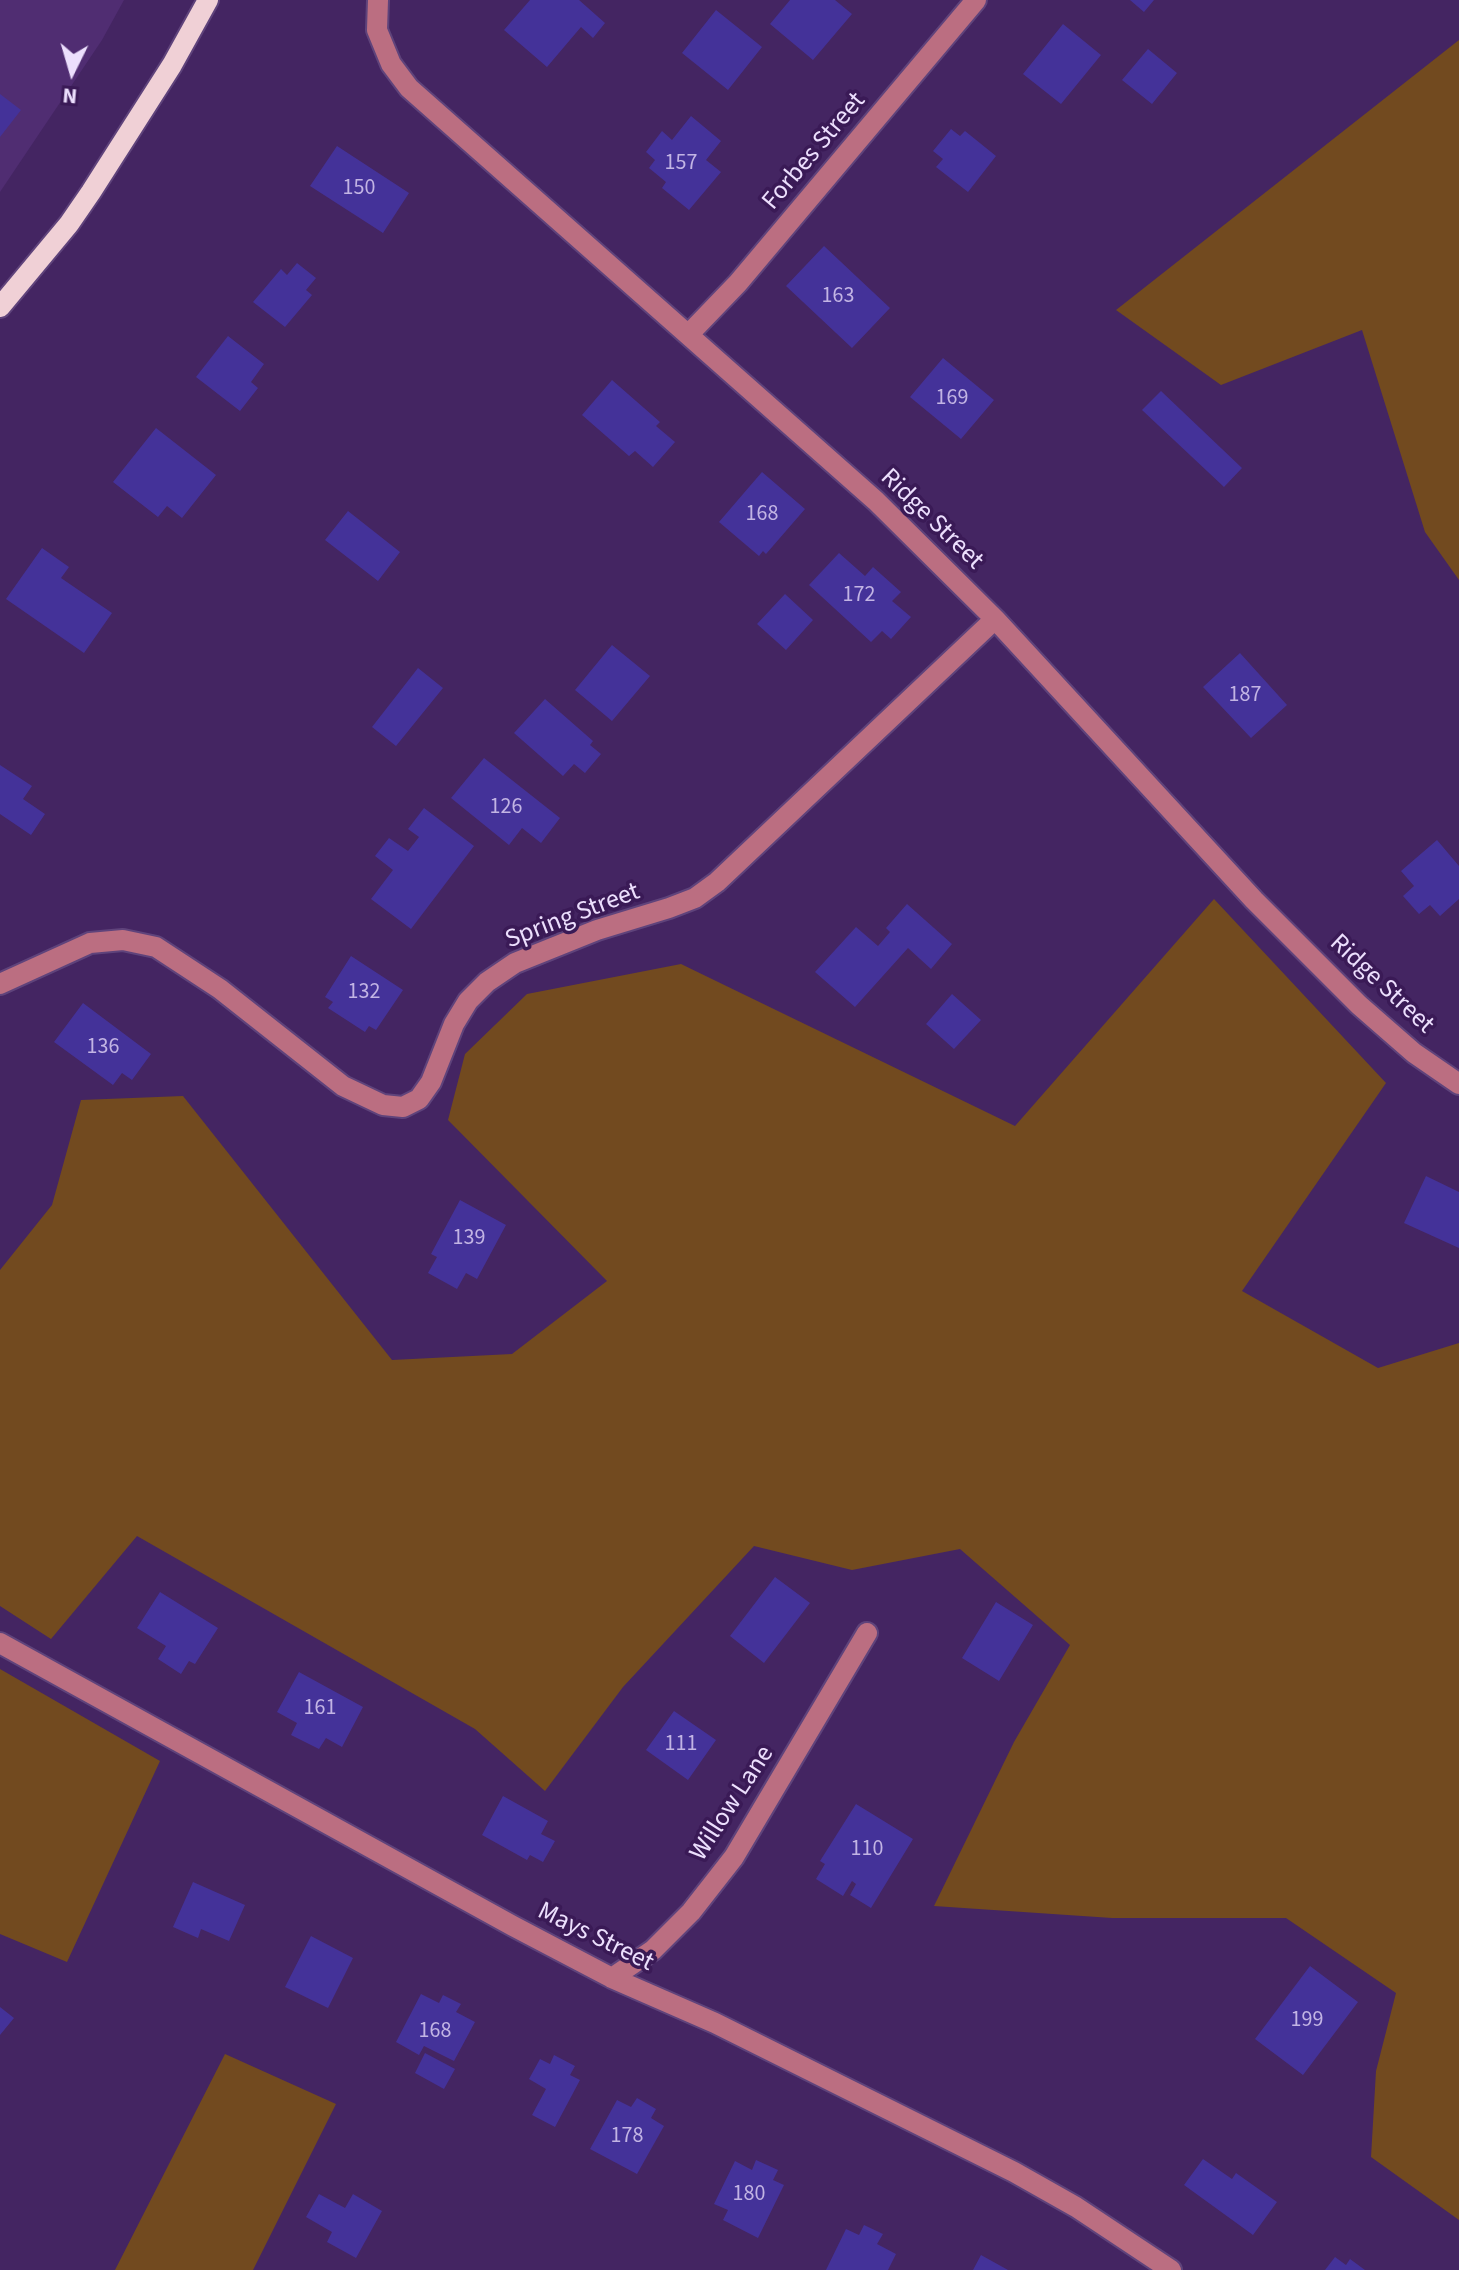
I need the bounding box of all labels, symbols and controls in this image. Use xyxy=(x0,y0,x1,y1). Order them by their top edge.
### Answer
north arrow xyxy=(32,32,112,112)
text: N xyxy=(61,79,79,112)
street label: Forbes Street xyxy=(757,87,873,217)
house number: 157 xyxy=(665,151,697,177)
house number: 150 xyxy=(343,176,375,202)
house number: 163 xyxy=(822,284,854,310)
house number: 169 xyxy=(936,386,968,412)
street label: Ridge Street xyxy=(873,463,989,577)
house number: 168 xyxy=(746,502,778,528)
house number: 172 xyxy=(843,583,875,609)
house number: 187 xyxy=(1229,683,1261,709)
house number: 126 xyxy=(490,795,522,821)
street label: Spring Street xyxy=(501,877,645,957)
street label: Ridge Street xyxy=(1322,929,1440,1041)
house number: 132 xyxy=(348,980,380,1006)
house number: 136 xyxy=(87,1035,119,1061)
house number: 139 xyxy=(453,1226,485,1252)
house number: 161 xyxy=(304,1696,336,1722)
house number: 111 xyxy=(665,1732,697,1758)
street label: Willow Lane xyxy=(684,1741,782,1867)
house number: 110 xyxy=(851,1837,883,1863)
street label: Mays Street xyxy=(532,1896,658,1980)
house number: 199 xyxy=(1291,2008,1323,2034)
house number: 168 xyxy=(419,2019,451,2045)
house number: 178 xyxy=(611,2124,643,2150)
house number: 180 xyxy=(733,2182,765,2208)

